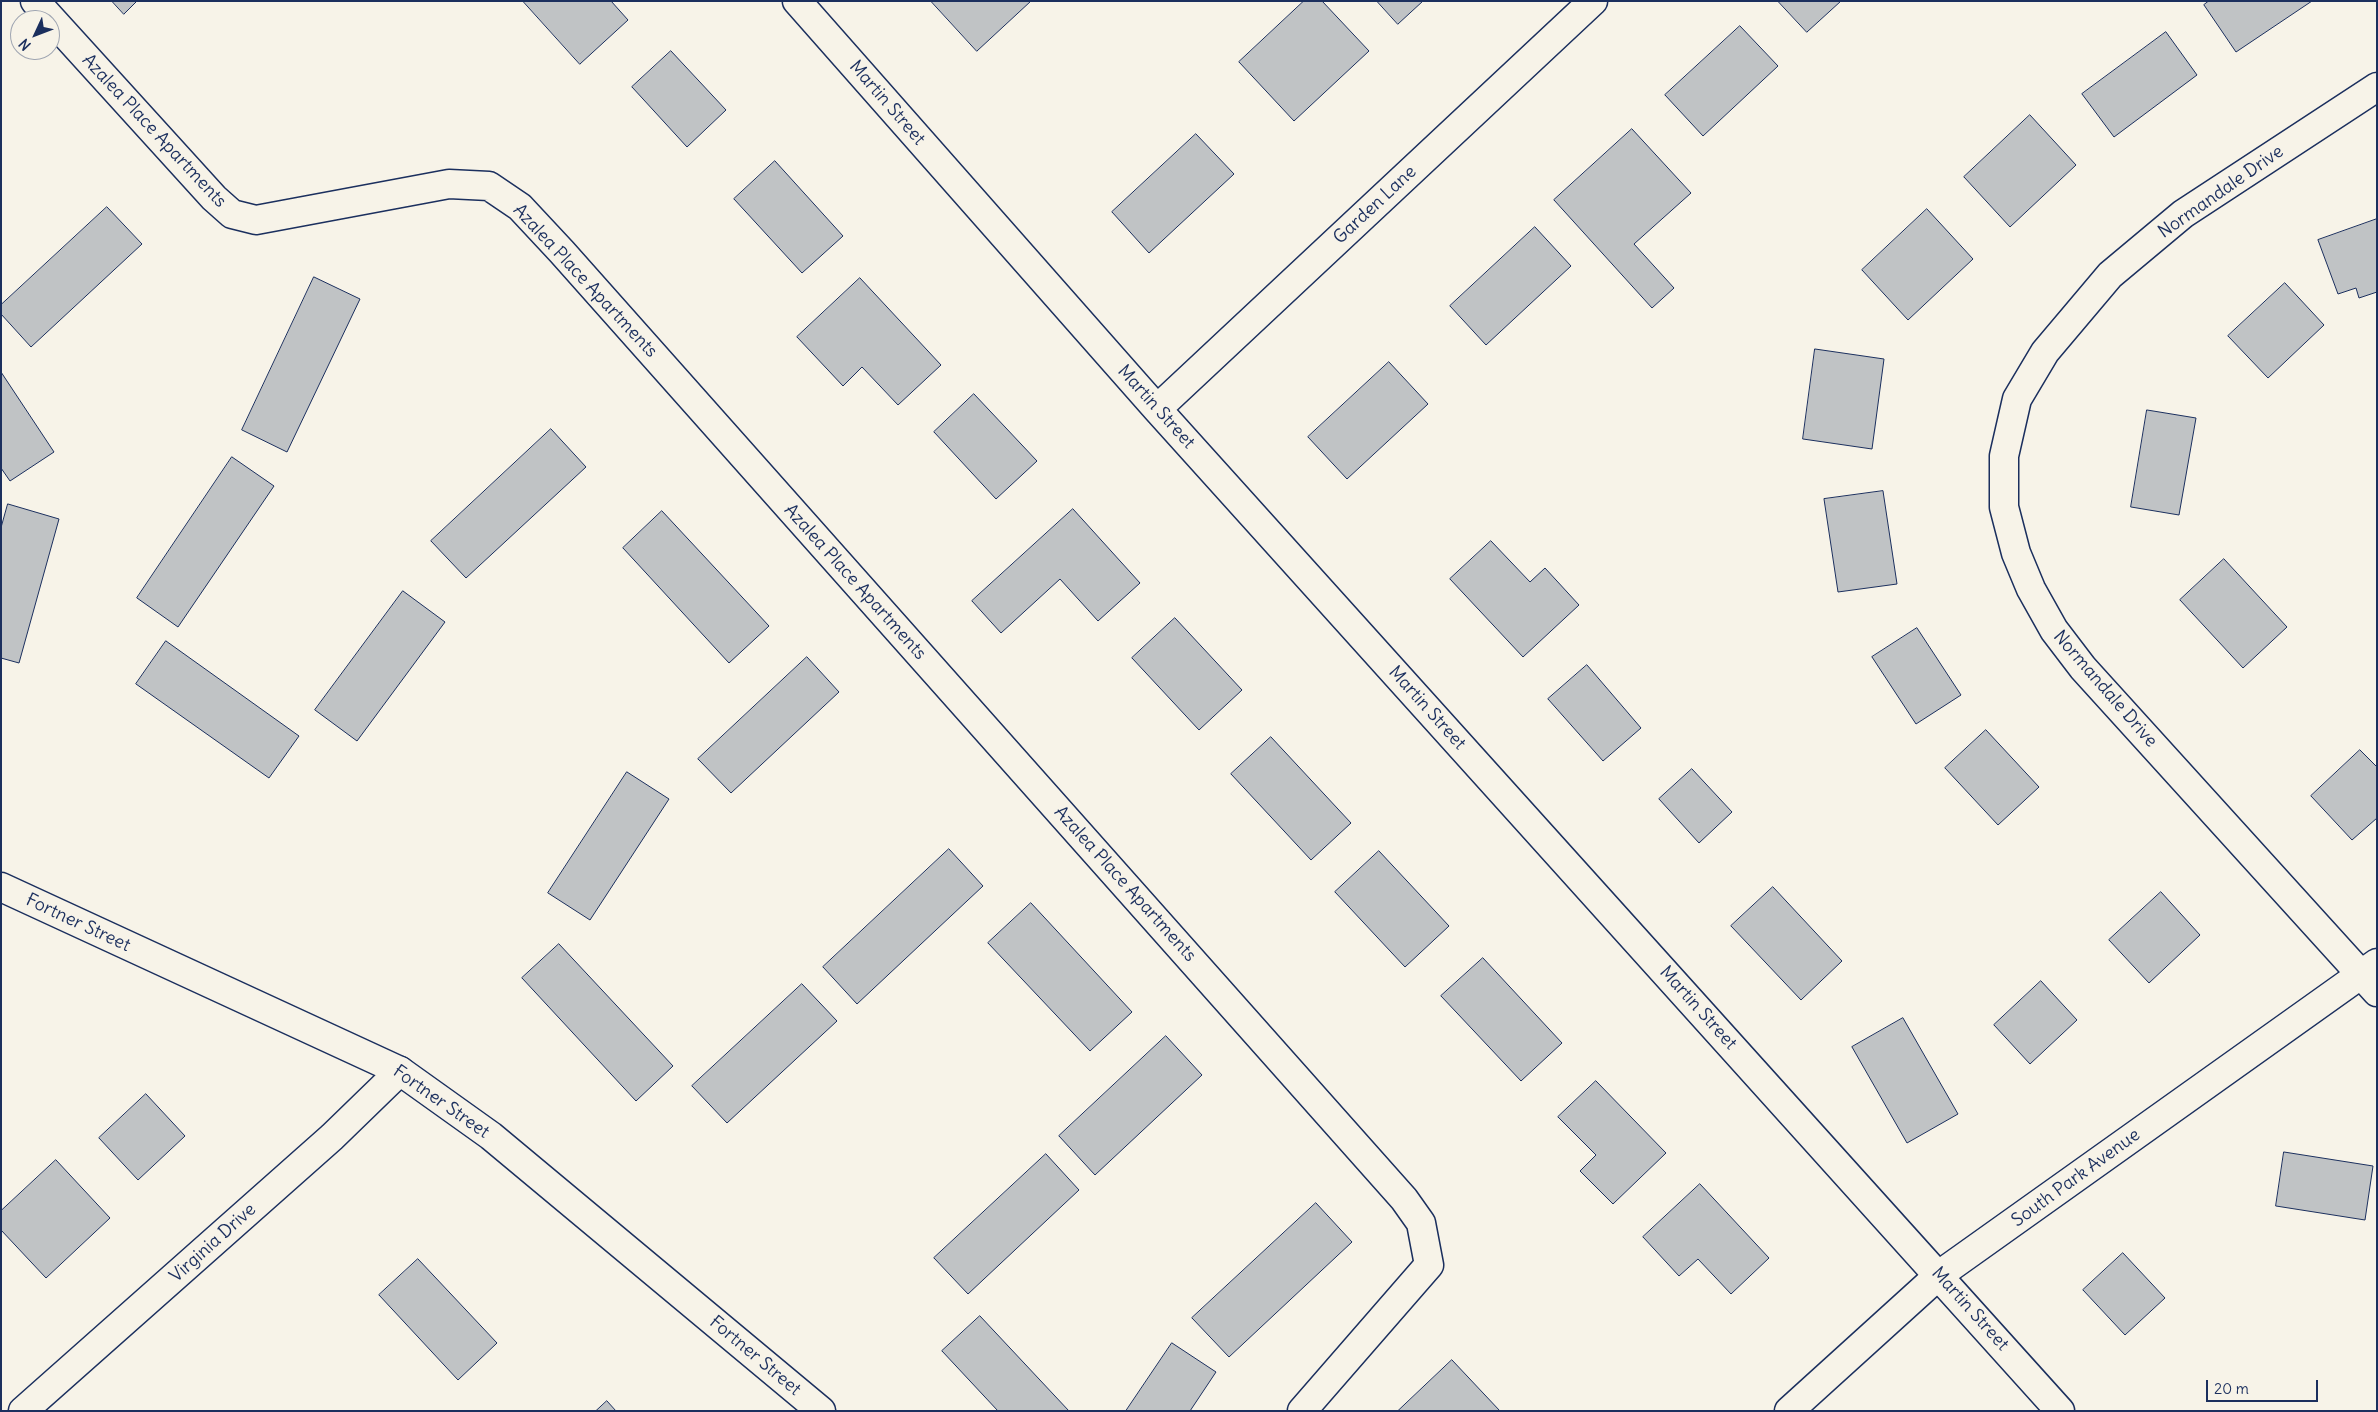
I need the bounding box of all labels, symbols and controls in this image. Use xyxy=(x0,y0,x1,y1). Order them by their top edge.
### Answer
north arrow xyxy=(10,10,60,60)
text: N xyxy=(15,35,35,54)
street label: Azalea Place Apartments xyxy=(77,50,231,212)
street label: Martin Street xyxy=(844,56,930,150)
street label: Normandale Drive xyxy=(2154,141,2288,243)
street label: Garden Lane xyxy=(1329,161,1421,249)
street label: Azalea Place Apartments xyxy=(508,200,662,362)
street label: Martin Street xyxy=(1113,361,1199,453)
street label: Azalea Place Apartments xyxy=(779,500,931,664)
street label: Normandale Drive xyxy=(2048,626,2162,752)
street label: Martin Street xyxy=(1384,662,1470,754)
street label: Azalea Place Apartments xyxy=(1049,802,1201,966)
street label: Fortner Street xyxy=(22,889,134,957)
street label: Martin Street xyxy=(1655,962,1741,1054)
street label: Fortner Street xyxy=(389,1061,493,1143)
street label: South Park Avenue xyxy=(2008,1124,2144,1232)
street label: Virginia Drive xyxy=(166,1199,260,1287)
street label: Martin Street xyxy=(1927,1263,2013,1355)
street label: Fortner Street xyxy=(705,1312,805,1400)
scale bar xyxy=(2208,1370,2320,1402)
text: 20 m xyxy=(2214,1379,2249,1398)

